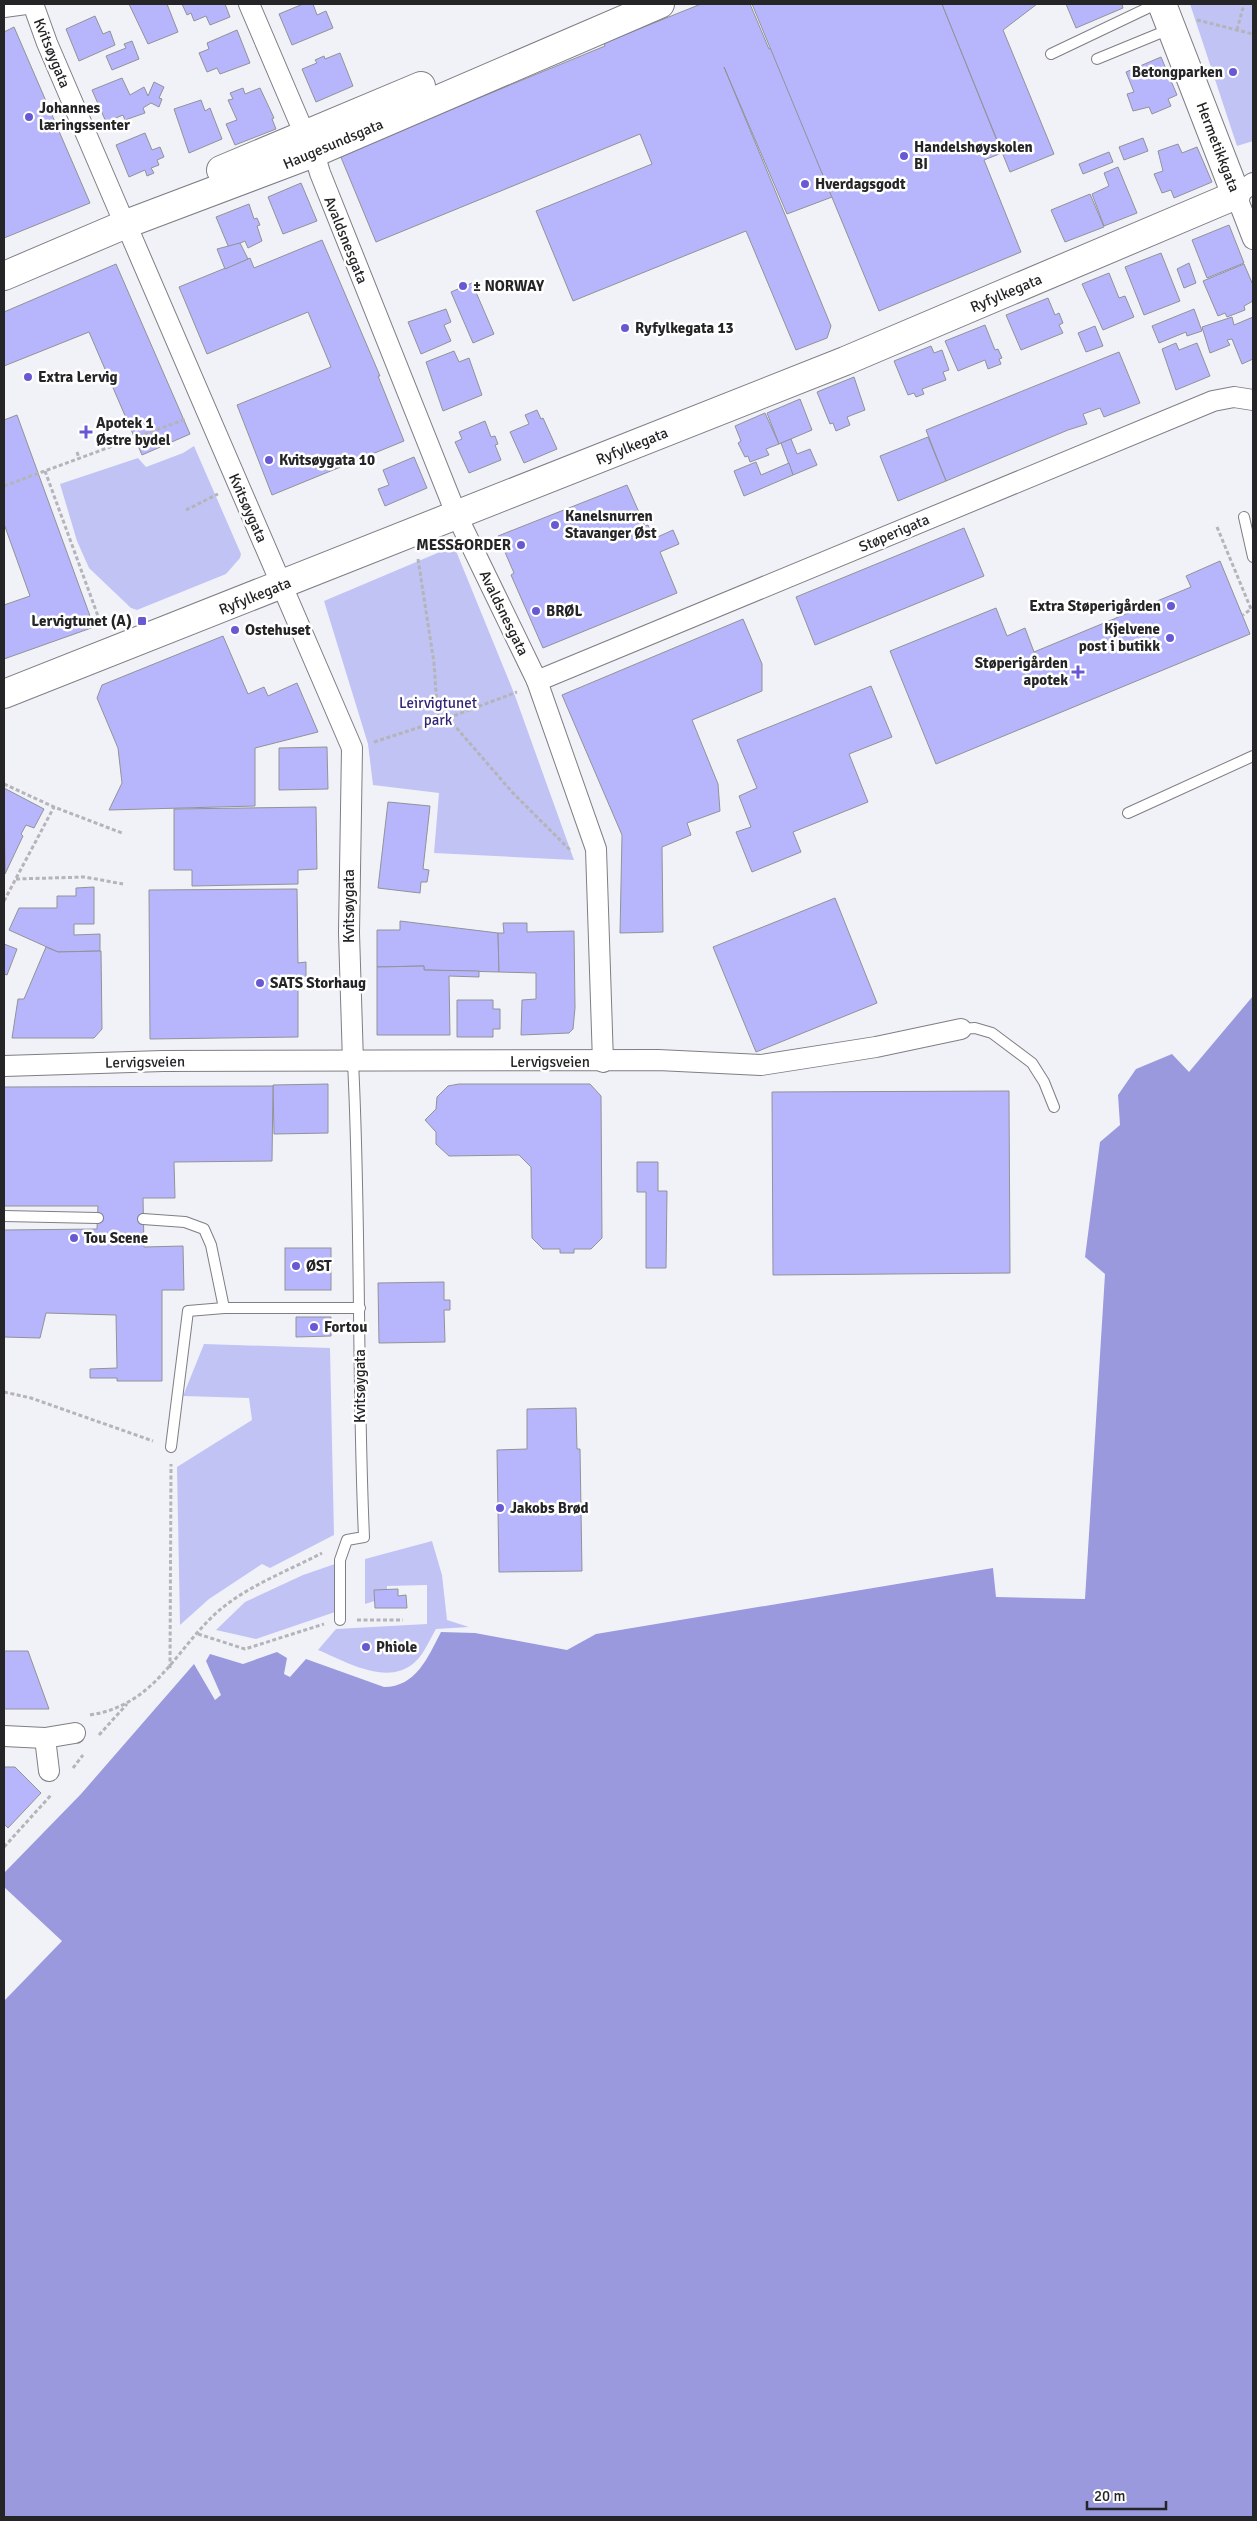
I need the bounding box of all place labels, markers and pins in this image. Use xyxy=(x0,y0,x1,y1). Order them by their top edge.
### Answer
place label: Betongparken xyxy=(1132,63,1223,81)
marker: Betongparken xyxy=(1227,66,1239,78)
place label: Johannes læringssenter xyxy=(39,99,130,134)
marker: Johannes læringssenter xyxy=(23,111,35,123)
place label: Handelshøyskolen BI xyxy=(914,138,1033,173)
marker: Handelshøyskolen BI xyxy=(898,150,910,162)
place label: Hverdagsgodt xyxy=(815,175,906,193)
marker: Hverdagsgodt xyxy=(799,178,811,190)
place label: ± NORWAY xyxy=(473,277,545,295)
marker: ± NORWAY xyxy=(457,280,469,292)
place label: Ryfylkegata 13 xyxy=(635,319,734,337)
marker: Ryfylkegata 13 xyxy=(619,322,631,334)
place label: Extra Lervig xyxy=(38,368,118,386)
marker: Extra Lervig xyxy=(22,371,34,383)
place label: Apotek 1 Østre bydel xyxy=(96,414,171,449)
marker: Apotek 1 Østre bydel xyxy=(80,426,92,438)
place label: Kvitsøygata 10 xyxy=(279,451,375,469)
marker: Kvitsøygata 10 xyxy=(263,454,275,466)
place label: Kanelsnurren Stavanger Øst xyxy=(565,507,657,542)
marker: Kanelsnurren Stavanger Øst xyxy=(549,519,561,531)
place label: MESS&ORDER xyxy=(416,536,511,554)
marker: MESS&ORDER xyxy=(515,539,527,551)
place label: Extra Støperigården xyxy=(1029,597,1161,615)
marker: Extra Støperigården xyxy=(1165,600,1177,612)
place label: BRØL xyxy=(546,602,582,620)
marker: BRØL xyxy=(530,605,542,617)
place label: Lervigtunet (A) xyxy=(31,612,132,630)
marker: Lervigtunet (A) xyxy=(136,615,148,627)
place label: Kjelvene post i butikk xyxy=(1079,620,1160,655)
place label: Ostehuset xyxy=(245,621,311,639)
marker: Ostehuset xyxy=(229,624,241,636)
marker: Kjelvene post i butikk xyxy=(1164,632,1176,644)
place label: Støperigården apotek xyxy=(975,654,1068,689)
marker: Støperigården apotek xyxy=(1072,666,1084,678)
place label: SATS Storhaug xyxy=(270,974,366,992)
marker: SATS Storhaug xyxy=(254,977,266,989)
place label: Tou Scene xyxy=(84,1229,148,1247)
marker: Tou Scene xyxy=(68,1232,80,1244)
place label: ØST xyxy=(306,1257,332,1275)
marker: ØST xyxy=(290,1260,302,1272)
place label: Fortou xyxy=(324,1318,367,1336)
marker: Fortou xyxy=(308,1321,320,1333)
place label: Jakobs Brød xyxy=(510,1499,589,1517)
marker: Jakobs Brød xyxy=(494,1502,506,1514)
place label: Phiole xyxy=(376,1638,417,1656)
marker: Phiole xyxy=(360,1641,372,1653)

